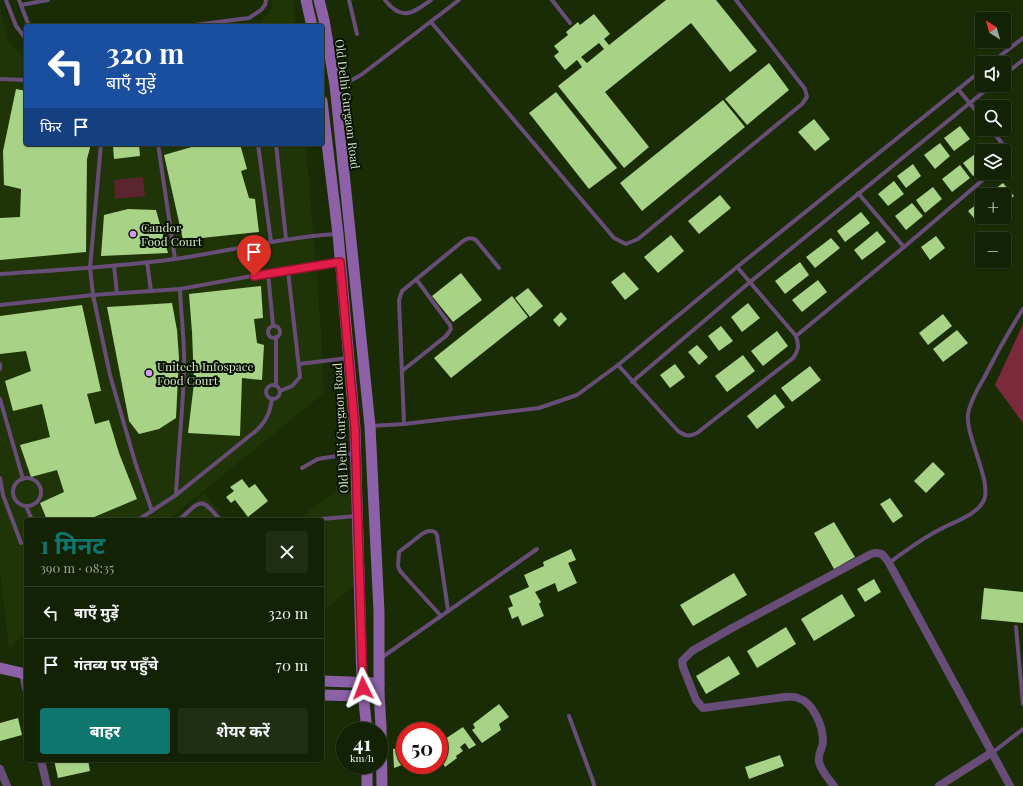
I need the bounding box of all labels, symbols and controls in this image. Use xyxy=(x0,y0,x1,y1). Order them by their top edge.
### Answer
north arrow xyxy=(975,12,1011,48)
map controls xyxy=(975,12,1011,268)
text: 320 m xyxy=(106,34,184,71)
street label: Old Delhi Gurgaon Road xyxy=(332,38,364,170)
icon: left xyxy=(40,40,92,92)
button: sound xyxy=(975,56,1011,92)
text: बाएँ मुड़ें xyxy=(106,70,156,94)
button: search xyxy=(975,100,1011,136)
text: फिर xyxy=(40,116,62,136)
icon: arrive xyxy=(70,116,92,138)
button: layers xyxy=(975,144,1011,180)
button: + xyxy=(975,188,1011,224)
place label: Candor Food Court xyxy=(141,219,203,249)
marker: Candor Food Court xyxy=(128,229,138,239)
button: − xyxy=(975,232,1011,268)
pin xyxy=(237,235,271,276)
icon: arrive xyxy=(243,241,265,263)
place label: Unitech Infospace Food Court xyxy=(157,358,254,388)
street label: Old Delhi Gurgaon Road xyxy=(329,362,351,494)
marker: Unitech Infospace Food Court xyxy=(144,368,154,378)
text: 1 मिनट xyxy=(40,528,105,560)
button: close xyxy=(266,531,308,573)
text: 390 m · 08:35 xyxy=(40,559,114,576)
icon: left xyxy=(40,602,62,624)
text: बाएँ मुड़ें xyxy=(74,602,119,622)
text: 320 m xyxy=(268,603,308,623)
icon: arrive xyxy=(40,654,62,676)
text: गंतव्य पर पहुँचे xyxy=(74,654,158,674)
text: 70 m xyxy=(276,655,308,675)
position arrow xyxy=(342,667,384,709)
button: बाहर xyxy=(40,708,170,754)
button: शेयर करें xyxy=(178,708,308,754)
speed limit sign: 50 xyxy=(396,722,448,774)
text: 41 xyxy=(353,729,371,756)
text: km/h xyxy=(350,751,374,765)

